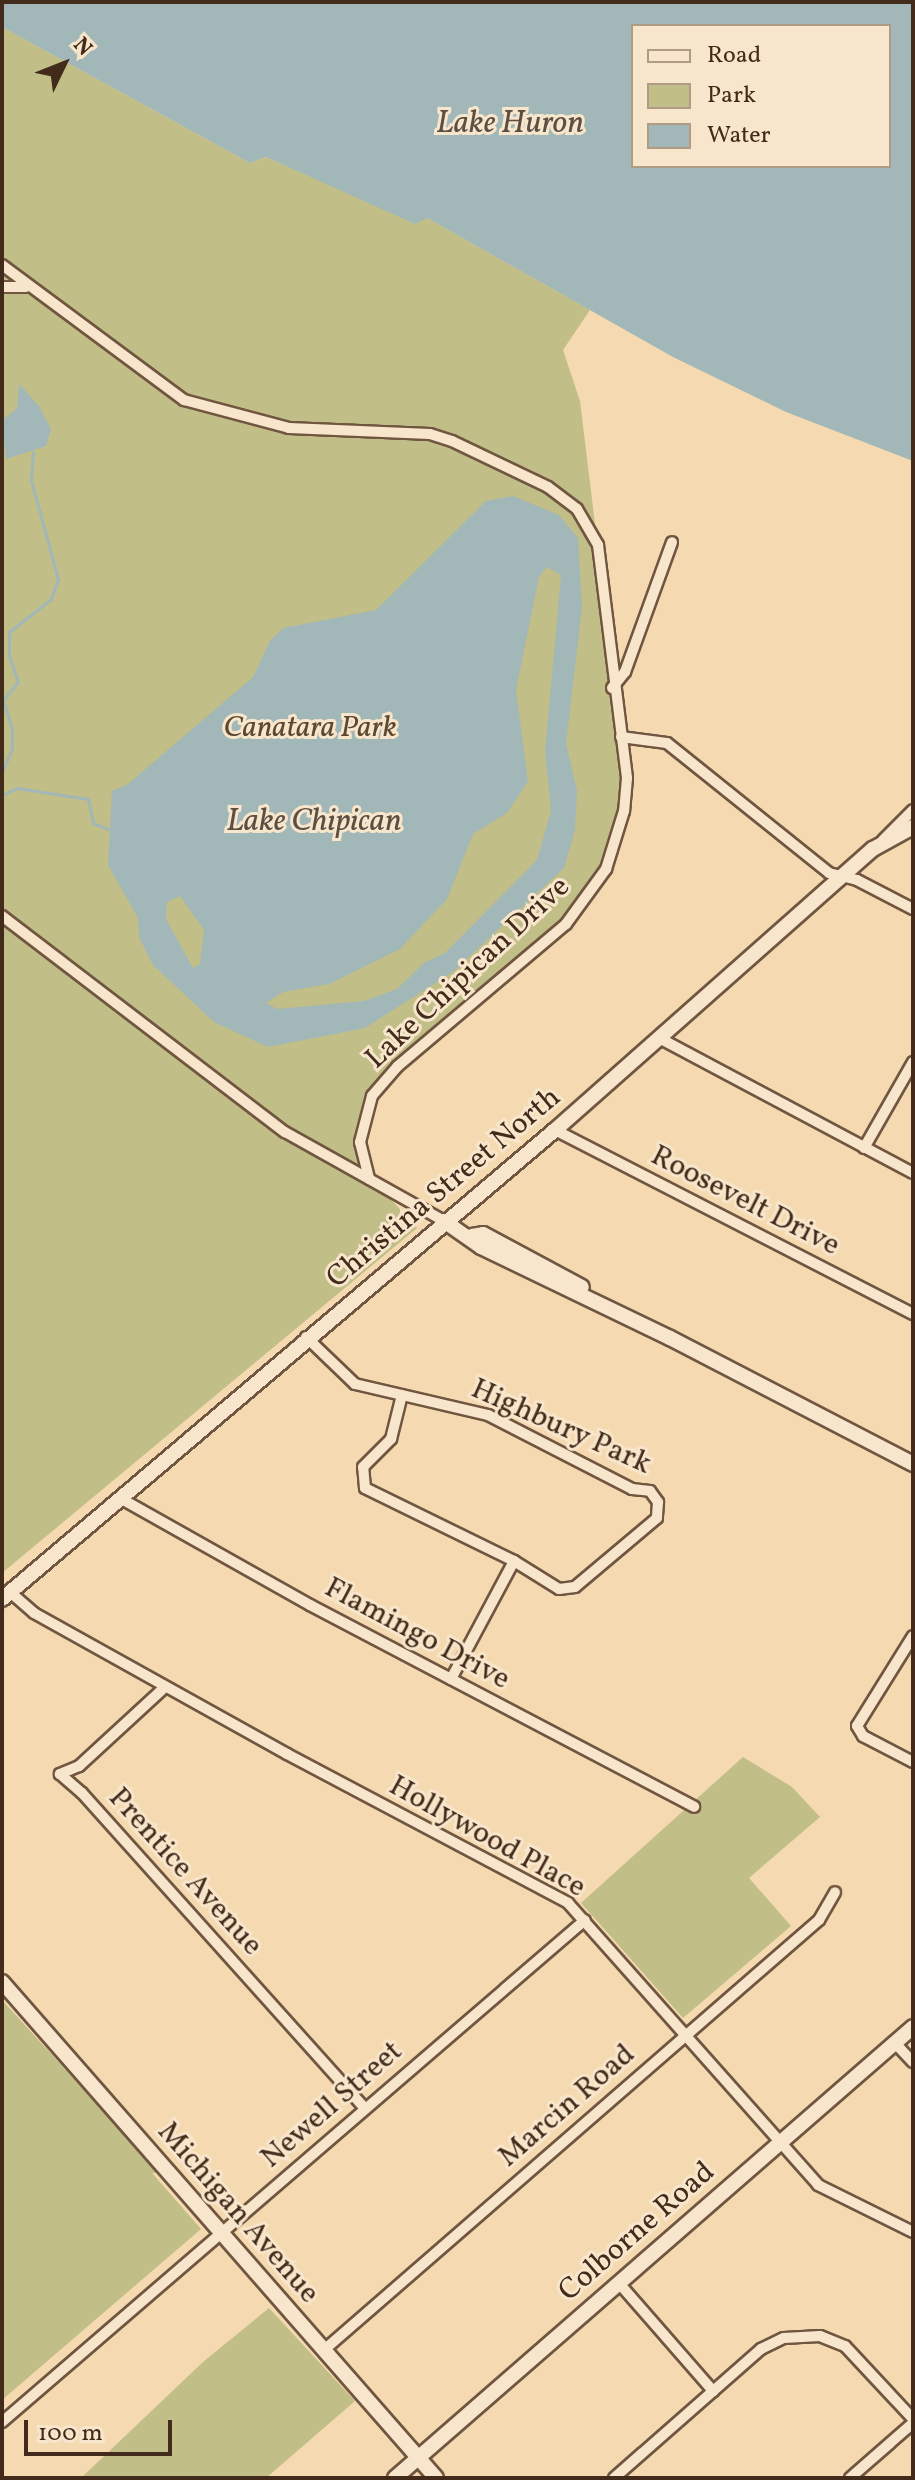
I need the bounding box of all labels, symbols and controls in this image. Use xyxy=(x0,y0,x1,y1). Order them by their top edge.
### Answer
north arrow xyxy=(24,24,104,104)
legend xyxy=(631,24,891,168)
text: N xyxy=(65,31,99,64)
text: Road xyxy=(707,39,761,73)
text: Park xyxy=(707,79,756,113)
water label: Lake Huron xyxy=(436,105,584,143)
text: Water xyxy=(707,119,771,153)
park label: Canatara Park xyxy=(223,710,397,746)
water label: Lake Chipican xyxy=(226,803,402,841)
street label: Lake Chipican Drive xyxy=(358,869,578,1077)
street label: Christina Street North xyxy=(320,1080,568,1296)
street label: Roosevelt Drive xyxy=(645,1138,845,1264)
street label: Highbury Park xyxy=(465,1371,657,1483)
street label: Flamingo Drive xyxy=(318,1570,516,1698)
street label: Hollywood Place xyxy=(382,1768,592,1906)
street label: Prentice Avenue xyxy=(100,1781,270,1963)
street label: Newell Street xyxy=(254,2034,410,2176)
street label: Marcin Road xyxy=(491,2037,643,2175)
street label: Michigan Avenue xyxy=(149,2115,327,2311)
street label: Colborne Road xyxy=(552,2154,722,2310)
scale bar xyxy=(28,2404,176,2454)
text: 100 m xyxy=(38,2417,103,2451)

